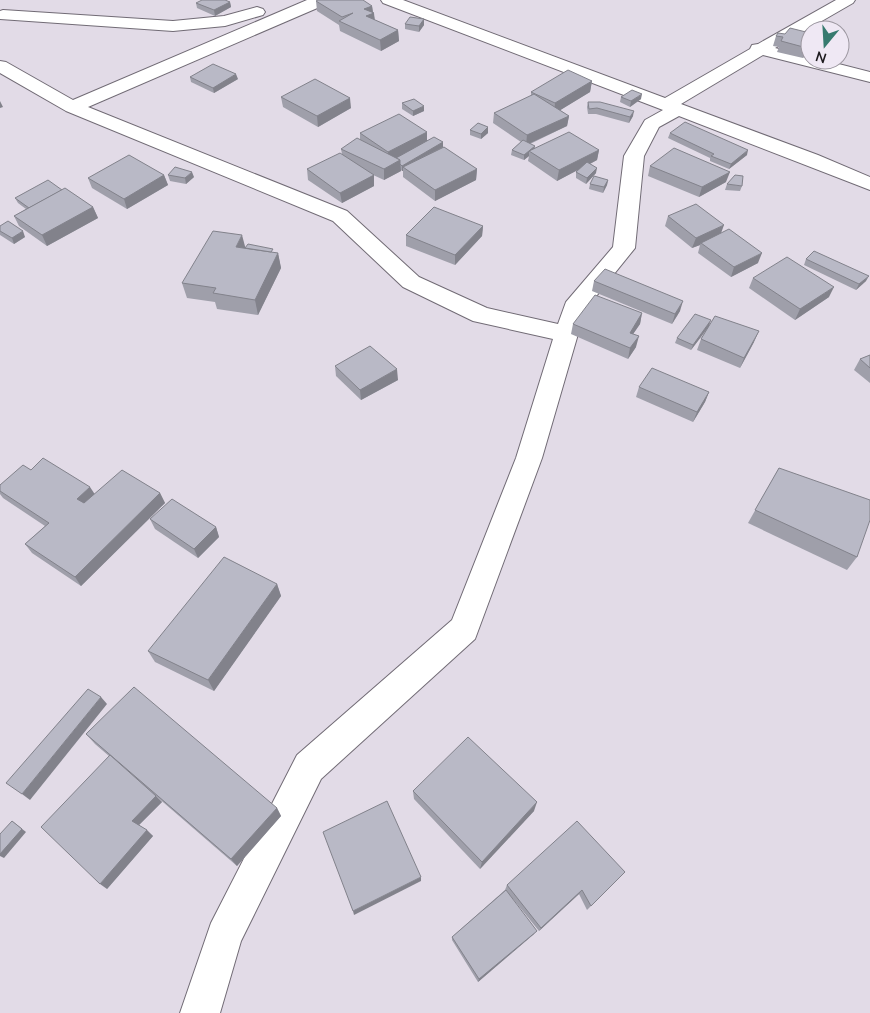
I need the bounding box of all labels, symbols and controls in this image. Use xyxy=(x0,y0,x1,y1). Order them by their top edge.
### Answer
north arrow xyxy=(800,20,850,70)
text: N xyxy=(813,46,829,68)

